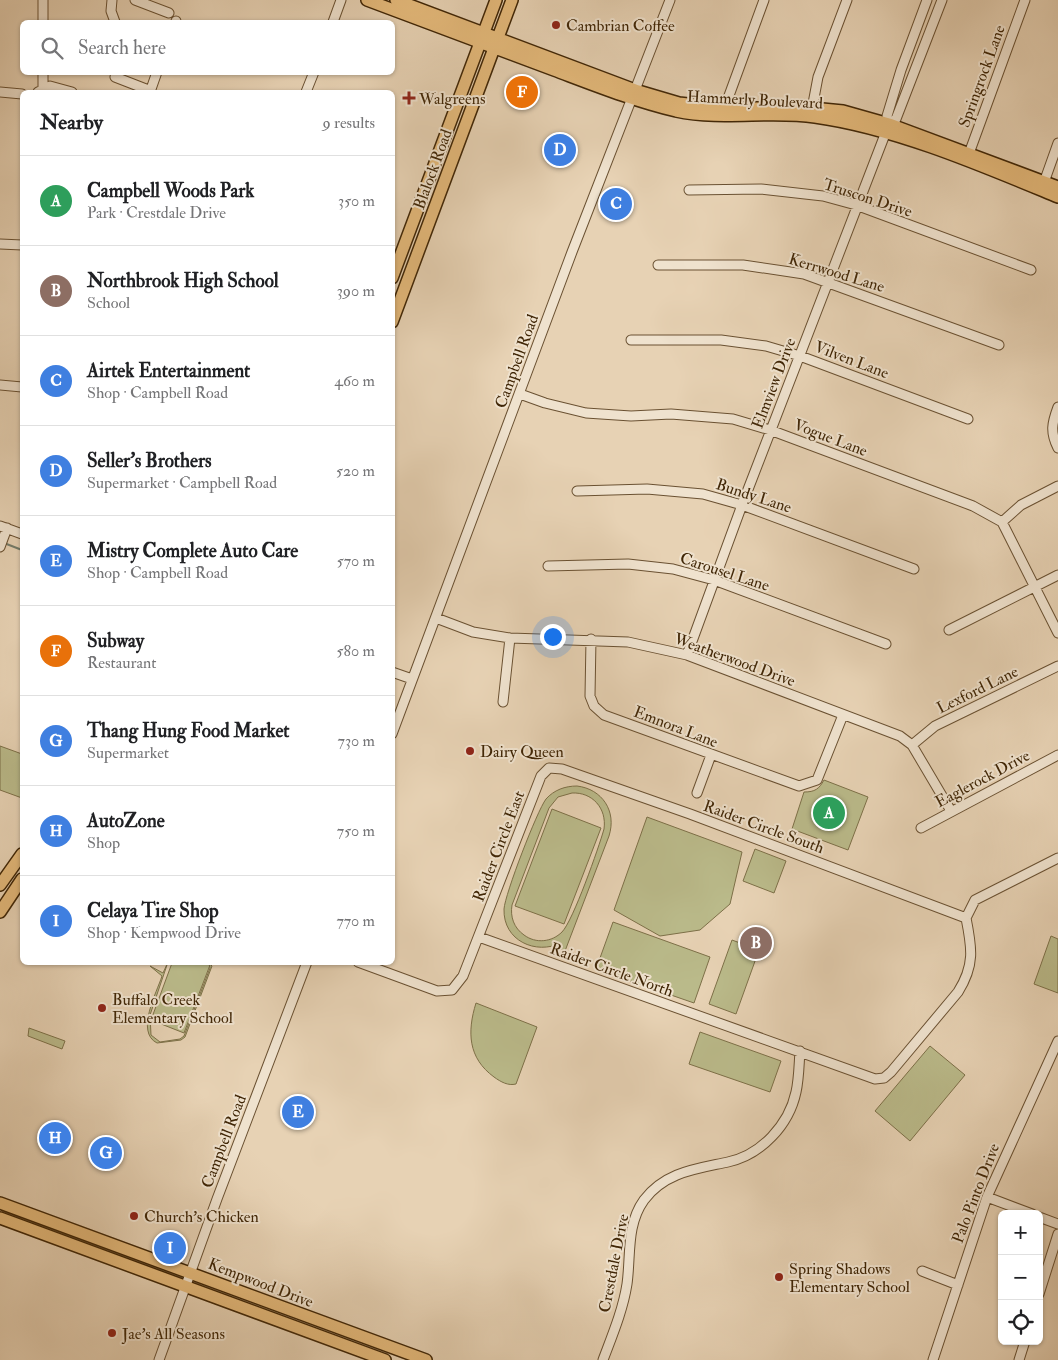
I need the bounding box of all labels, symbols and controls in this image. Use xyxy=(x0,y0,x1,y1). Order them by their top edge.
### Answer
place label: Cambrian Coffee xyxy=(566,16,675,36)
marker: Cambrian Coffee xyxy=(550,19,562,31)
search box xyxy=(20,20,395,75)
street label: Springrock Lane xyxy=(954,22,1011,131)
icon: search xyxy=(38,34,66,62)
text: Search here xyxy=(78,36,166,60)
pin: F xyxy=(506,73,538,111)
street label: Hammerly Boulevard xyxy=(687,86,823,114)
place label: Walgreens xyxy=(418,89,485,109)
marker: Walgreens xyxy=(403,92,415,104)
text: Nearby xyxy=(40,109,103,136)
text: 9 results xyxy=(322,113,375,133)
street label: Blalock Road xyxy=(409,126,457,212)
pin: D xyxy=(544,131,576,169)
street label: Truscon Drive xyxy=(821,174,915,222)
text: Campbell Woods Park xyxy=(87,179,254,203)
pin: C xyxy=(600,185,632,223)
text: A xyxy=(51,191,61,211)
text: 350 m xyxy=(338,191,375,211)
text: Park · Crestdale Drive xyxy=(87,203,226,223)
street label: Kerrwood Lane xyxy=(786,249,887,297)
text: Northbrook High School xyxy=(87,269,279,293)
text: B xyxy=(51,281,61,301)
text: 390 m xyxy=(337,281,375,301)
text: School xyxy=(87,293,130,313)
street label: Campbell Road xyxy=(491,312,544,411)
street label: Elmview Drive xyxy=(748,335,800,431)
street label: Vilven Lane xyxy=(812,337,892,383)
text: Airtek Entertainment xyxy=(87,359,250,383)
text: C xyxy=(50,371,62,391)
text: 460 m xyxy=(334,371,375,391)
text: Shop · Campbell Road xyxy=(87,383,228,403)
street label: Vogue Lane xyxy=(791,415,871,461)
text: Seller's Brothers xyxy=(87,449,212,473)
text: D xyxy=(49,461,63,481)
text: 520 m xyxy=(336,461,375,481)
text: Supermarket · Campbell Road xyxy=(87,473,277,493)
street label: Bundy Lane xyxy=(713,474,794,518)
text: Mistry Complete Auto Care xyxy=(87,539,298,563)
street label: Carousel Lane xyxy=(677,548,772,596)
text: E xyxy=(50,551,62,571)
text: 570 m xyxy=(337,551,375,571)
text: Shop · Campbell Road xyxy=(87,563,228,583)
your location xyxy=(540,624,566,650)
street label: Weatherwood Drive xyxy=(670,628,798,691)
text: Subway xyxy=(87,629,144,653)
text: F xyxy=(51,641,61,661)
text: 580 m xyxy=(336,641,375,661)
text: Restaurant xyxy=(87,653,156,673)
street label: Lexford Lane xyxy=(933,661,1022,718)
street label: Emnora Lane xyxy=(631,702,721,752)
text: Thang Hung Food Market xyxy=(87,719,290,743)
text: G xyxy=(49,731,63,751)
text: 730 m xyxy=(338,731,375,751)
place label: Dairy Queen xyxy=(480,742,564,762)
text: Supermarket xyxy=(87,743,169,763)
marker: Dairy Queen xyxy=(464,745,476,757)
street label: Eaglerock Drive xyxy=(932,745,1034,812)
street label: Raider Circle East xyxy=(469,788,529,905)
pin: A xyxy=(813,794,845,832)
street label: Raider Circle South xyxy=(701,796,827,858)
text: AutoZone xyxy=(87,809,165,833)
text: H xyxy=(49,821,63,841)
text: 750 m xyxy=(337,821,375,841)
text: Shop xyxy=(87,833,120,853)
text: Celaya Tire Shop xyxy=(87,899,219,923)
text: I xyxy=(53,911,59,931)
text: 770 m xyxy=(336,911,375,931)
text: Shop · Kempwood Drive xyxy=(87,923,241,943)
pin: B xyxy=(740,924,772,962)
street label: Raider Circle North xyxy=(547,938,677,1002)
place label: Buffalo Creek Elementary School xyxy=(112,990,233,1028)
marker: Buffalo Creek Elementary School xyxy=(96,1002,108,1014)
street label: Campbell Road xyxy=(197,1092,252,1191)
pin: E xyxy=(282,1093,314,1131)
pin: H xyxy=(39,1119,71,1157)
pin: G xyxy=(90,1134,122,1172)
street label: Palo Pinto Drive xyxy=(948,1140,1004,1246)
place label: Church's Chicken xyxy=(144,1207,259,1227)
marker: Church's Chicken xyxy=(128,1210,140,1222)
map controls xyxy=(998,1210,1043,1345)
button: + xyxy=(998,1210,1043,1255)
street label: Crestdale Drive xyxy=(595,1212,633,1314)
pin: I xyxy=(154,1229,186,1267)
street label: Kempwood Drive xyxy=(205,1254,316,1313)
button: − xyxy=(998,1255,1043,1300)
place label: Spring Shadows Elementary School xyxy=(789,1259,910,1297)
marker: Spring Shadows Elementary School xyxy=(773,1271,785,1283)
button: locate xyxy=(998,1300,1043,1345)
place label: Jae's All Seasons xyxy=(121,1324,225,1345)
marker: Jae's All Seasons xyxy=(106,1327,118,1339)

